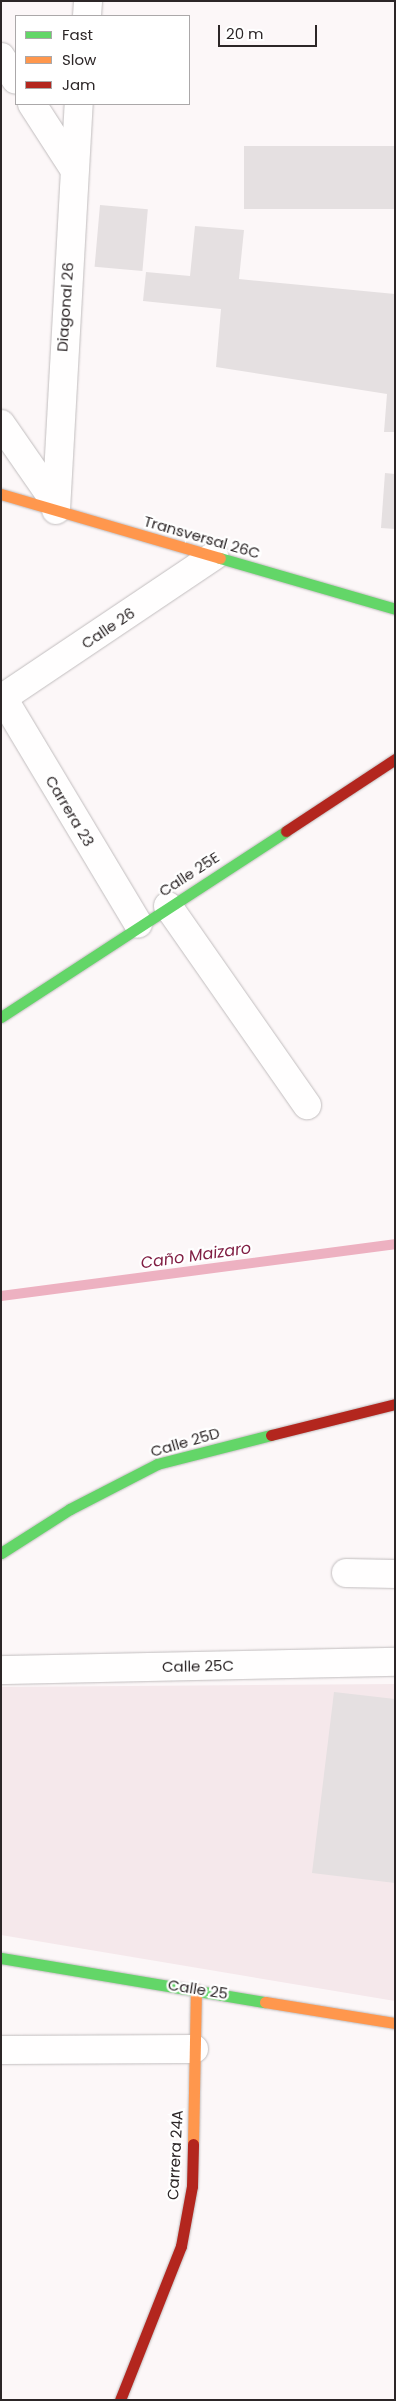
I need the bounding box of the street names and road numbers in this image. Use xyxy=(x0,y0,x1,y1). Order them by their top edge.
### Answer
street label: Diagonal 26 xyxy=(53,262,77,352)
street label: Transversal 26C xyxy=(142,512,262,562)
street label: Calle 26 xyxy=(78,604,138,652)
street label: Carrera 23 xyxy=(42,772,98,850)
street label: Calle 25E xyxy=(156,848,222,900)
street label: Calle 25D xyxy=(148,1424,222,1460)
street label: Calle 25C xyxy=(162,1656,234,1676)
street label: Calle 25 xyxy=(167,1975,229,2003)
street label: Carrera 24A xyxy=(164,2110,186,2200)

